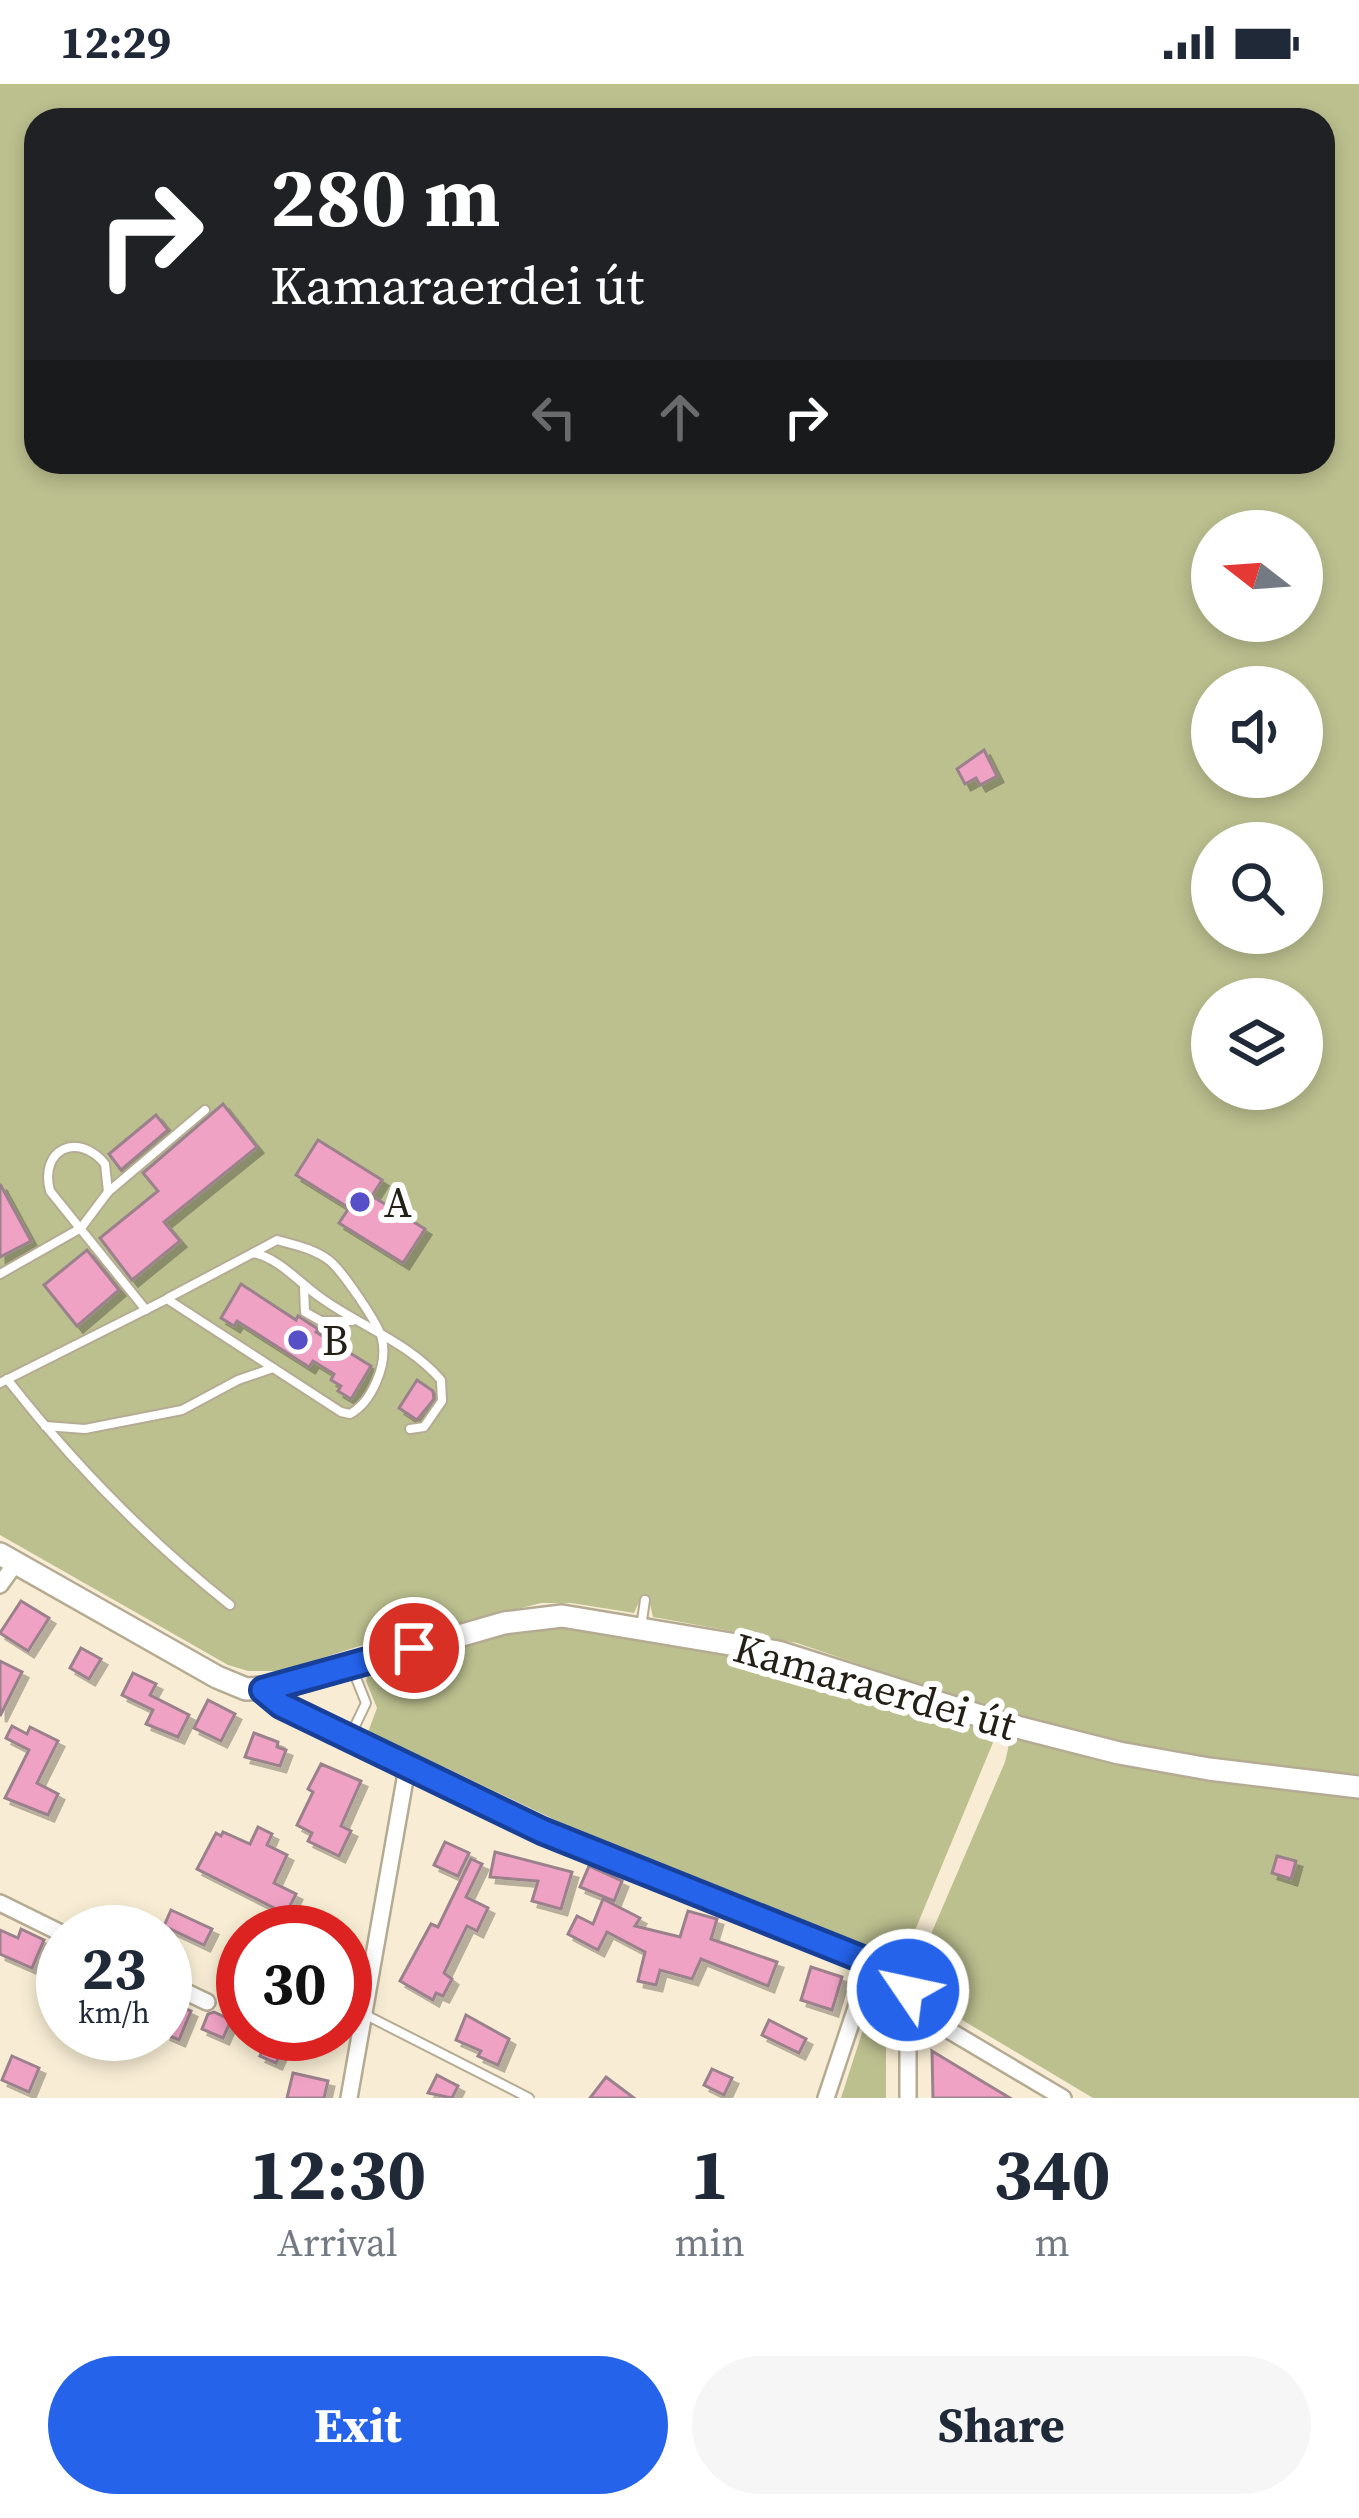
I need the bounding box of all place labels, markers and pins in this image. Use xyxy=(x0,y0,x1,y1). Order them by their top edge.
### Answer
place label: A xyxy=(384,1173,412,1231)
marker: A xyxy=(347,1189,373,1215)
place label: B xyxy=(322,1311,348,1369)
marker: B xyxy=(285,1327,311,1353)
pin xyxy=(363,1597,465,1699)

